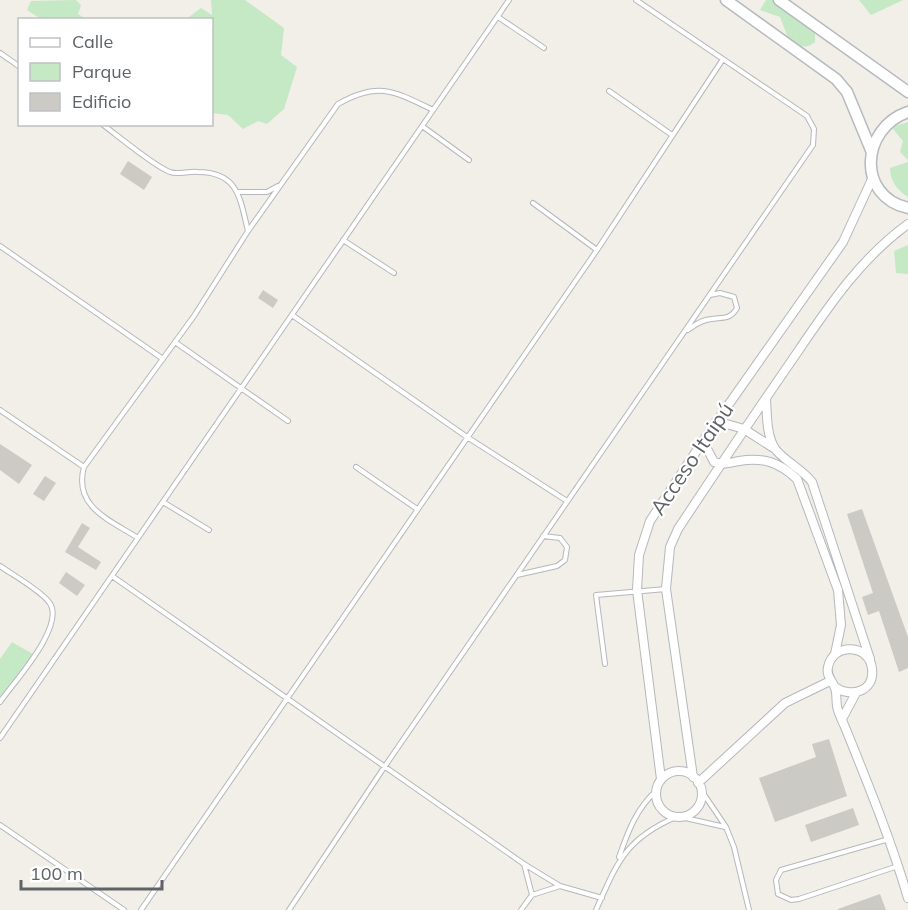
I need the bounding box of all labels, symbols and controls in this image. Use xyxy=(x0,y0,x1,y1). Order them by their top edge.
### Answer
legend xyxy=(18,18,213,126)
text: Calle xyxy=(72,30,113,53)
text: Parque xyxy=(72,60,131,83)
text: Edificio xyxy=(72,90,131,113)
street label: Acceso Itaipú xyxy=(644,397,738,520)
scale bar xyxy=(21,853,162,891)
text: 100 m xyxy=(30,862,83,885)

